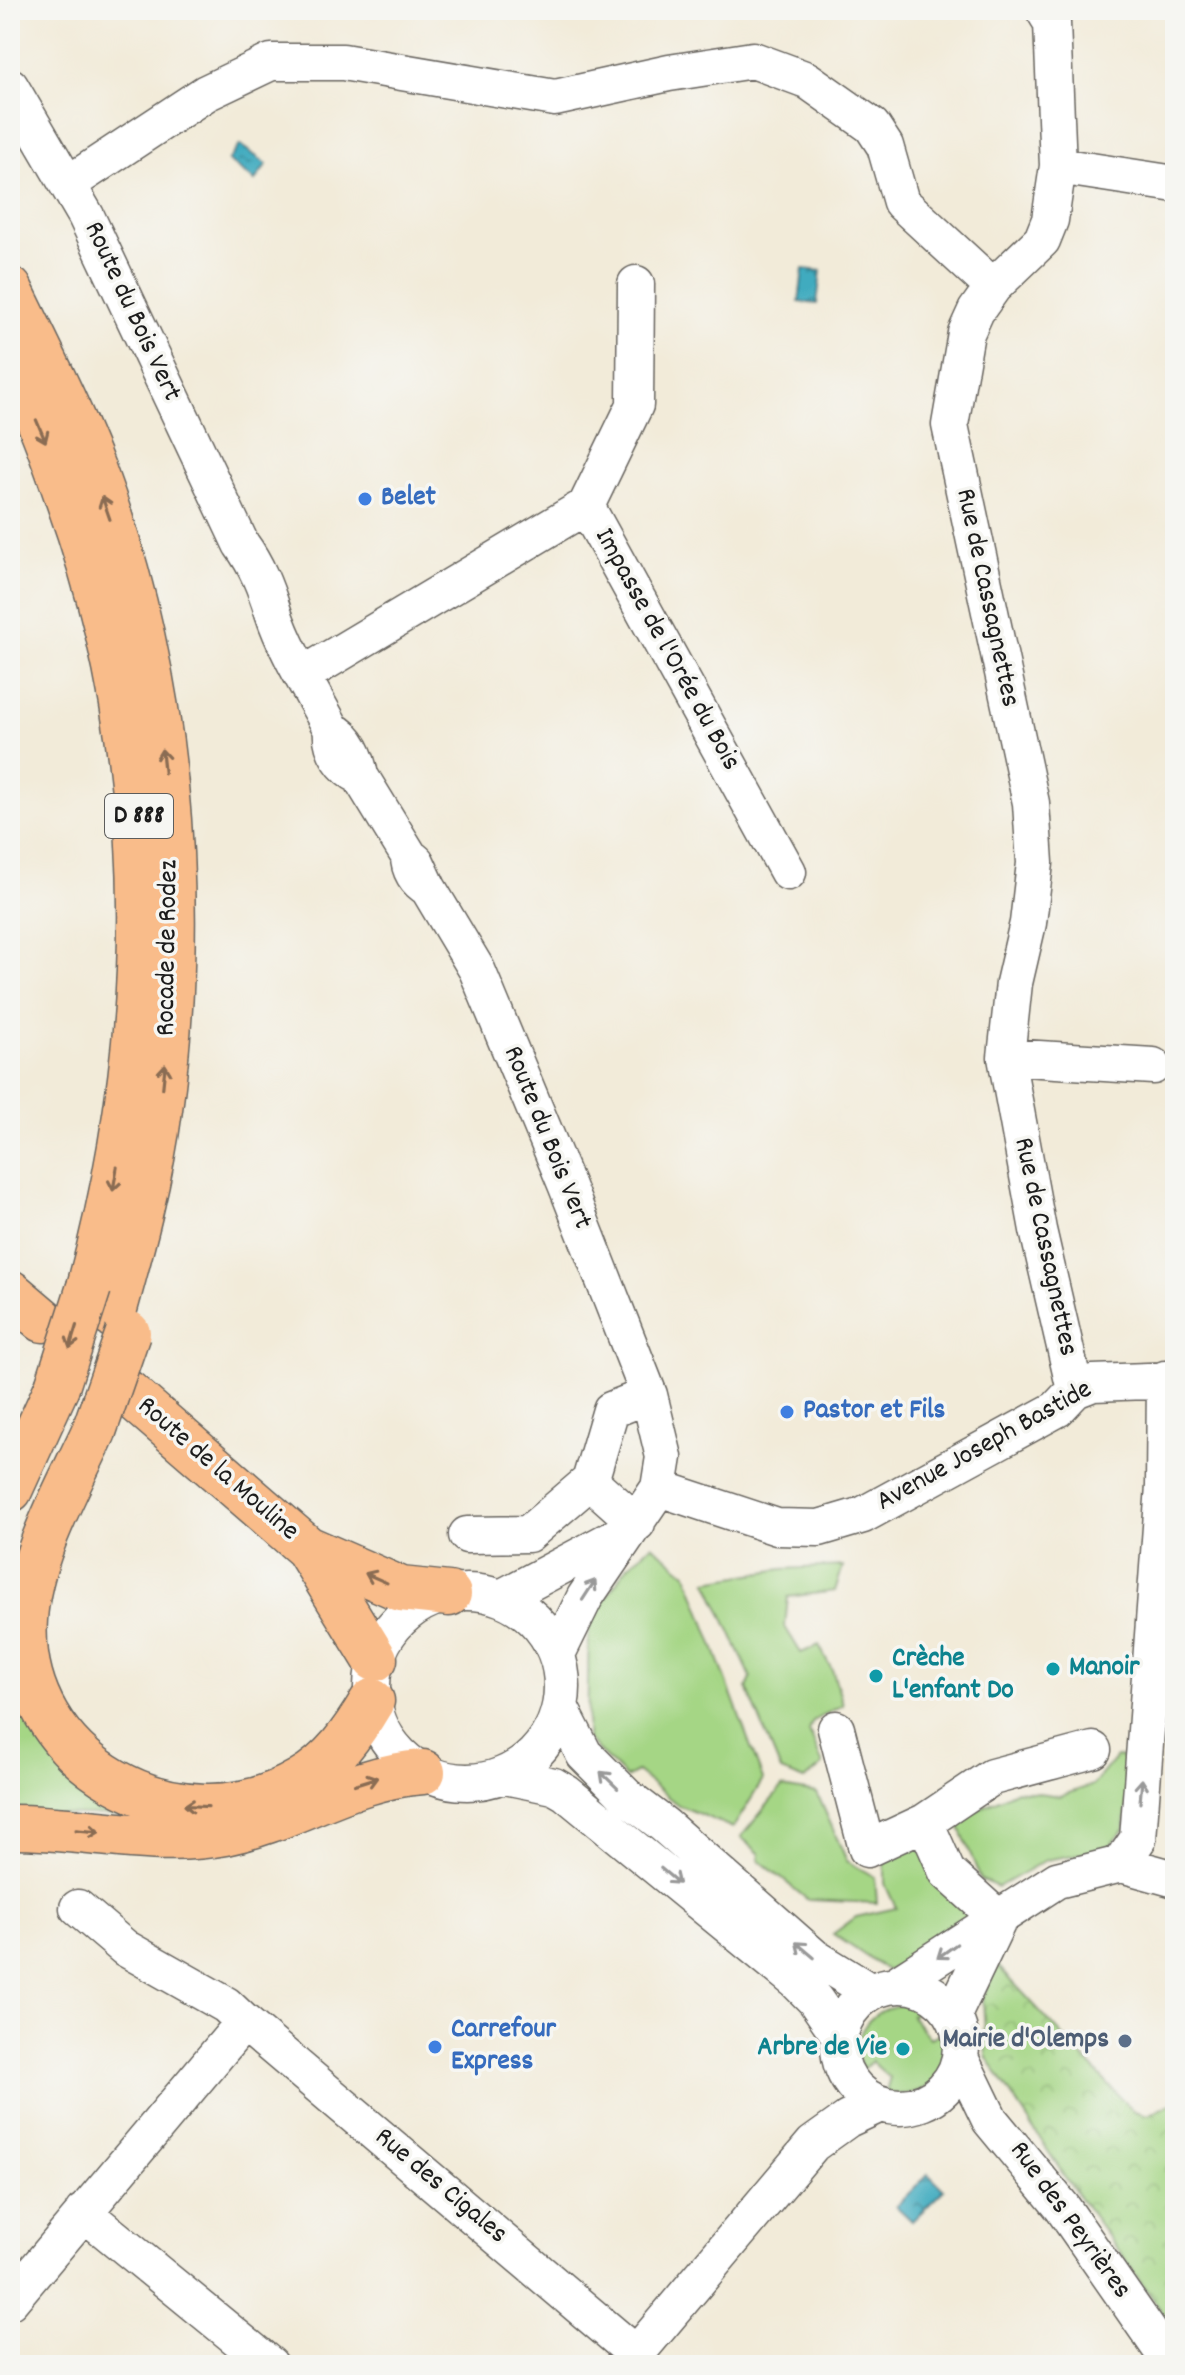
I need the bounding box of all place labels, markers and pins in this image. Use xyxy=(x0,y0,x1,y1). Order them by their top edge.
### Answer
place label: Belet xyxy=(381,479,437,519)
marker: Belet xyxy=(356,490,374,508)
place label: Pastor et Fils xyxy=(803,1392,946,1432)
marker: Pastor et Fils xyxy=(778,1403,796,1421)
place label: Crèche L'enfant Do xyxy=(892,1640,1014,1712)
place label: Manoir xyxy=(1069,1649,1140,1689)
marker: Manoir xyxy=(1044,1660,1062,1678)
marker: Crèche L'enfant Do xyxy=(867,1667,885,1685)
place label: Carrefour Express xyxy=(451,2011,556,2083)
place label: Mairie d'Olemps xyxy=(942,2021,1109,2061)
place label: Arbre de Vie xyxy=(757,2029,887,2069)
marker: Mairie d'Olemps xyxy=(1116,2032,1134,2050)
marker: Carrefour Express xyxy=(426,2038,444,2056)
marker: Arbre de Vie xyxy=(894,2040,912,2058)

